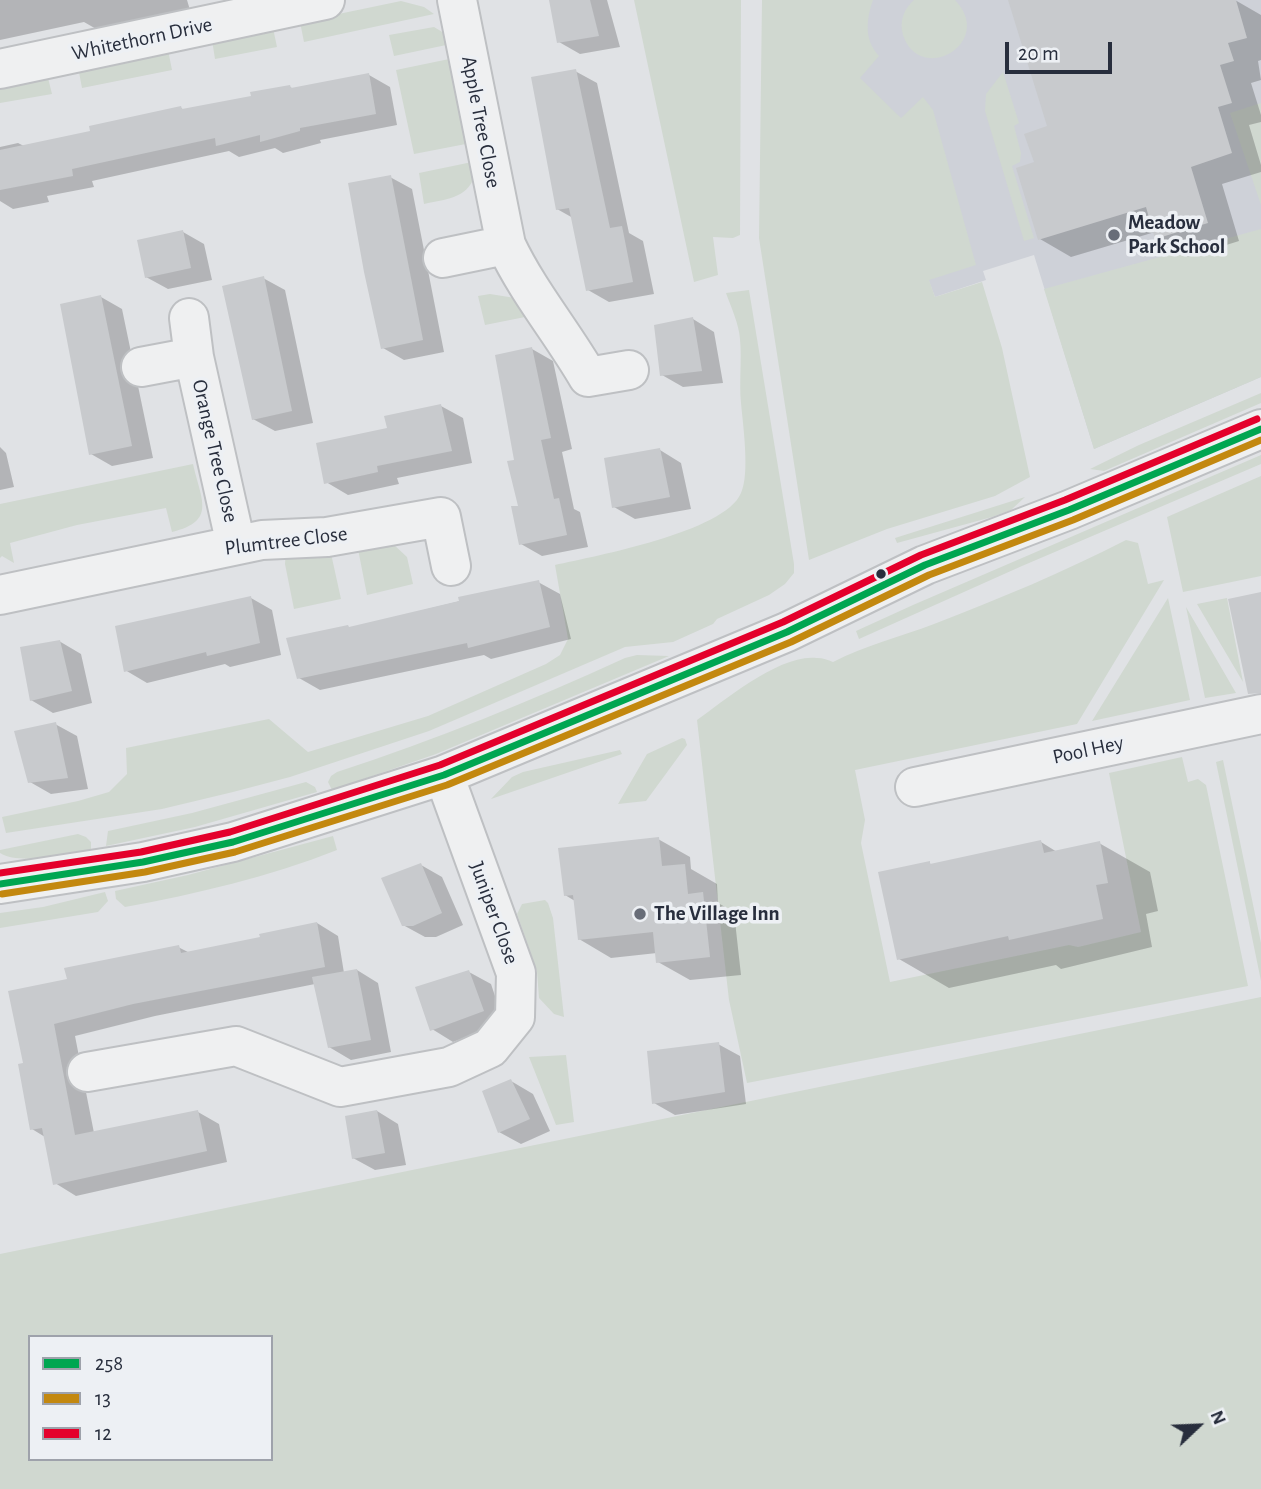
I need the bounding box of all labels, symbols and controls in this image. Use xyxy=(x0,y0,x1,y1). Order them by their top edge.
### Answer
street label: Whitethorn Drive xyxy=(69,12,215,66)
scale bar xyxy=(1009,28,1116,72)
text: 20 m xyxy=(1018,43,1059,64)
street label: Apple Tree Close xyxy=(456,54,506,190)
place label: Meadow Park School xyxy=(1128,210,1225,260)
marker: Meadow Park School xyxy=(1106,227,1122,243)
street label: Orange Tree Close xyxy=(186,377,244,525)
street label: Plumtree Close xyxy=(223,521,349,561)
unlabelled marker xyxy=(874,567,888,581)
street label: Pool Hey xyxy=(1050,730,1126,770)
street label: Juniper Close xyxy=(464,858,524,968)
place label: The Village Inn xyxy=(654,901,780,927)
marker: The Village Inn xyxy=(632,906,648,922)
legend xyxy=(28,1335,273,1461)
text: 258 xyxy=(95,1353,123,1374)
text: 13 xyxy=(95,1388,111,1409)
north arrow xyxy=(1163,1391,1233,1461)
text: N xyxy=(1206,1408,1229,1427)
text: 12 xyxy=(95,1423,112,1444)

